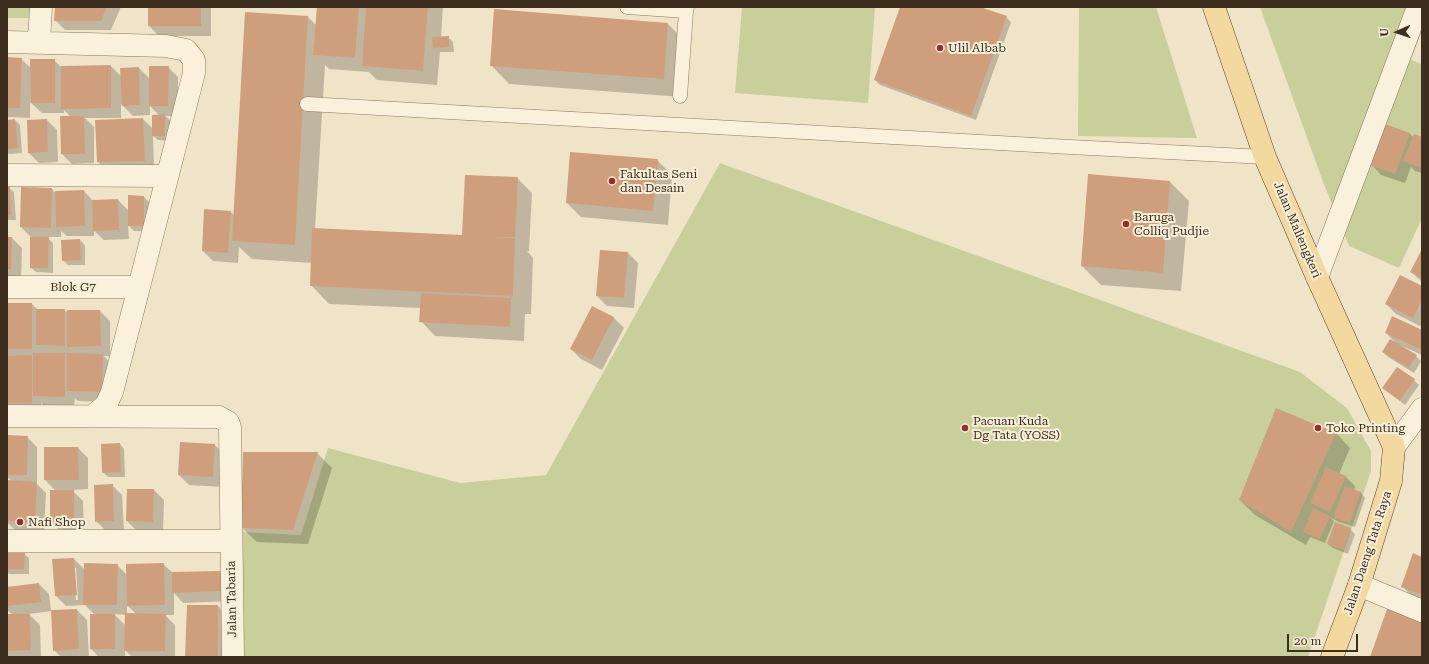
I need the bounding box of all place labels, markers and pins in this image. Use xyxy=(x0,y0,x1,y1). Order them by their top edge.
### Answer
place label: Ulil Albab xyxy=(948,41,1006,55)
marker: Ulil Albab xyxy=(935,43,945,53)
place label: Fakultas Seni dan Desain xyxy=(620,167,697,195)
marker: Fakultas Seni dan Desain xyxy=(607,176,617,186)
place label: Baruga Colliq Pudjie xyxy=(1134,210,1209,238)
marker: Baruga Colliq Pudjie xyxy=(1121,219,1131,229)
place label: Pacuan Kuda Dg Tata (YOSS) xyxy=(973,414,1060,442)
place label: Toko Printing xyxy=(1326,421,1405,435)
marker: Pacuan Kuda Dg Tata (YOSS) xyxy=(960,423,970,433)
marker: Toko Printing xyxy=(1313,423,1323,433)
place label: Nafi Shop xyxy=(28,515,86,529)
marker: Nafi Shop xyxy=(15,517,25,527)

